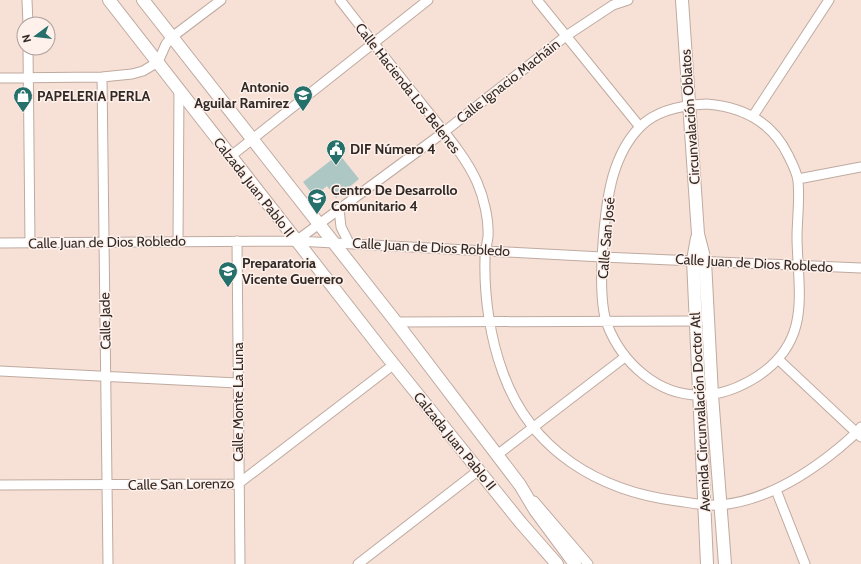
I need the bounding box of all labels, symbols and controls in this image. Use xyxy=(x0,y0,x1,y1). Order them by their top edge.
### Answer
north arrow xyxy=(16,16,56,56)
street label: Calle Hacienda Los Belenes xyxy=(351,19,465,157)
text: N xyxy=(19,33,34,44)
street label: Calle Ignacio Macháin xyxy=(453,35,564,127)
street label: Circunvalación Oblatos xyxy=(676,49,704,185)
place label: Antonio Aguilar Ramirez xyxy=(194,78,289,112)
school or university icon: Antonio Aguilar Ramirez xyxy=(292,84,314,112)
shop icon: PAPELERIA PERLA xyxy=(12,85,34,113)
place label: PAPELERIA PERLA xyxy=(37,87,150,105)
street label: Calzada Juan Pablo II xyxy=(209,134,299,240)
public building icon: DIF Número 4 xyxy=(325,138,347,166)
place label: DIF Número 4 xyxy=(350,140,436,158)
place label: Centro De Desarrollo Comunitario 4 xyxy=(331,181,458,215)
school or university icon: Centro De Desarrollo Comunitario 4 xyxy=(306,187,328,215)
street label: Calle San José xyxy=(593,196,619,280)
street label: Calle Juan de Dios Robledo xyxy=(28,232,186,252)
street label: Calle Juan de Dios Robledo xyxy=(352,234,511,260)
street label: Calle Juan de Dios Robledo xyxy=(675,250,834,276)
place label: Preparatoria Vicente Guerrero xyxy=(242,254,343,288)
school or university icon: Preparatoria Vicente Guerrero xyxy=(217,260,239,288)
street label: Calle Jade xyxy=(96,292,114,350)
street label: Avenida Circunvalación Doctor Atl xyxy=(686,311,714,512)
street label: Calle Monte La Luna xyxy=(229,342,247,462)
street label: Calzada Juan Pablo II xyxy=(410,388,500,494)
street label: Calle San Lorenzo xyxy=(128,474,234,494)

